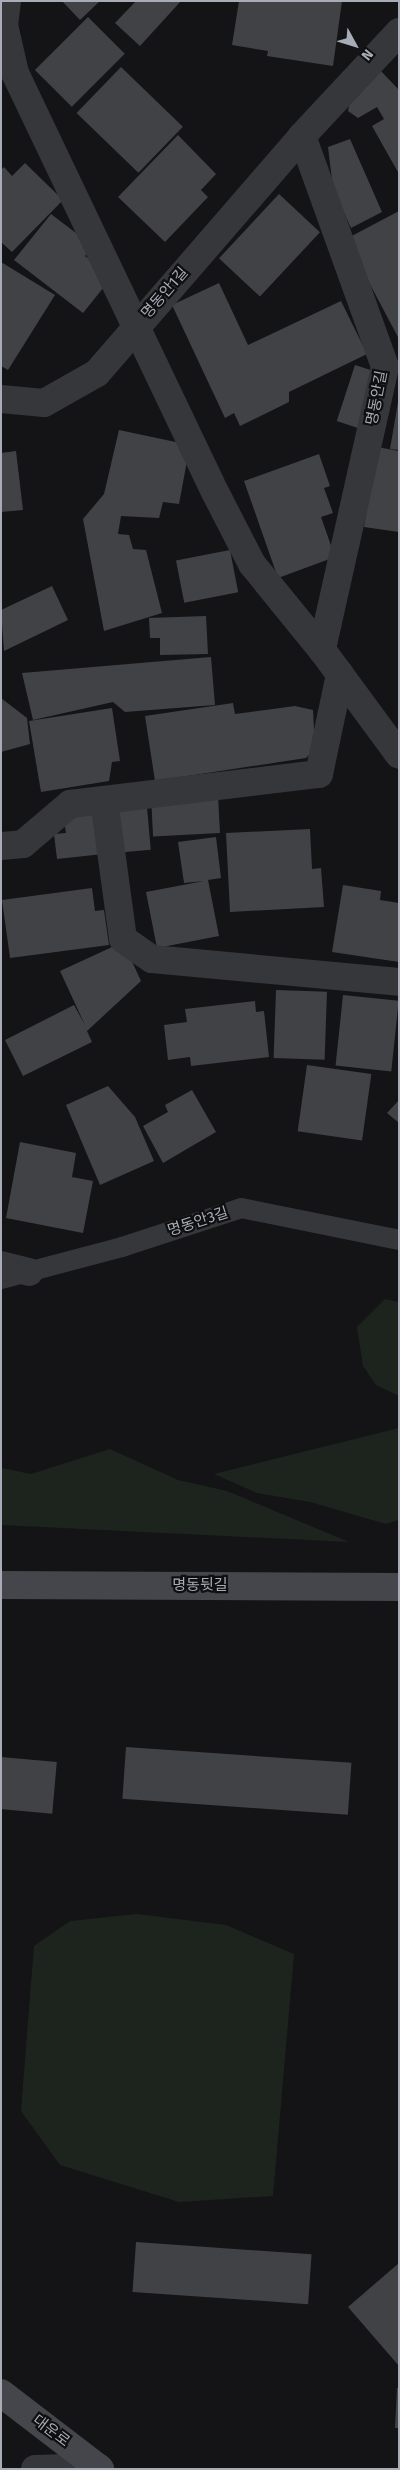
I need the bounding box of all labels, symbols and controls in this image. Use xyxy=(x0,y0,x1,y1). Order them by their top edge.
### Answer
north arrow xyxy=(330,20,380,70)
text: N xyxy=(358,46,377,64)
street label: 명동안1길 xyxy=(138,264,192,322)
street label: 명동안길 xyxy=(363,369,391,427)
street label: 명동안3길 xyxy=(165,1204,231,1240)
street label: 명동뒷길 xyxy=(172,1577,228,1595)
street label: 대운로 xyxy=(29,2411,73,2451)

